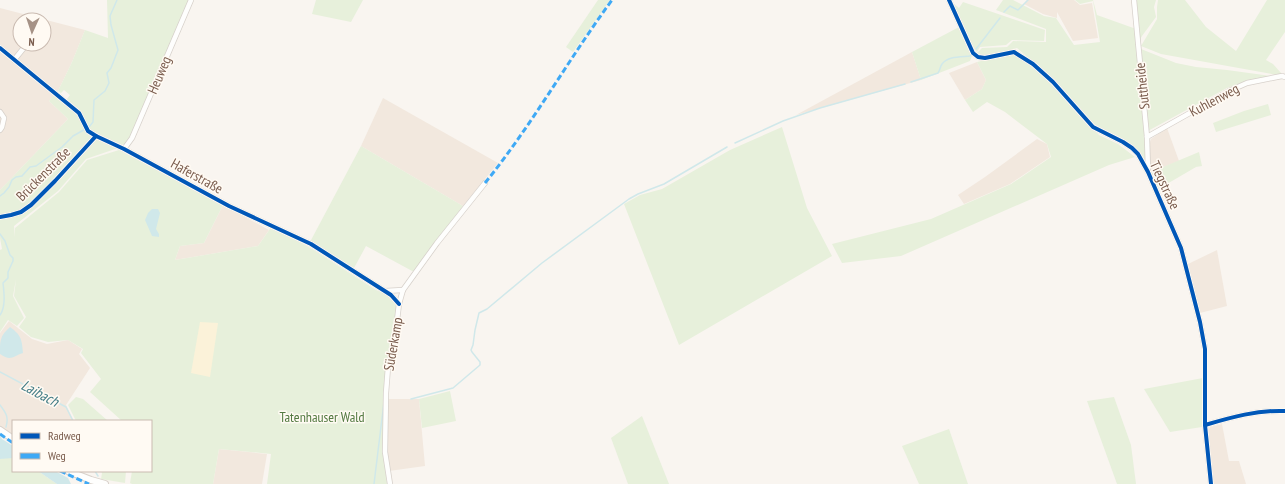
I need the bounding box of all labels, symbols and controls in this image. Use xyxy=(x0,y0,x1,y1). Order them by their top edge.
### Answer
north arrow xyxy=(12,12,52,52)
text: N xyxy=(28,35,35,49)
street label: Heuweg xyxy=(143,53,175,97)
street label: Suttheide xyxy=(1131,62,1153,110)
street label: Kuhlenweg xyxy=(1186,79,1242,121)
street label: Brückenstraße xyxy=(12,143,74,205)
street label: Haferstraße xyxy=(168,154,226,198)
street label: Tiegstraße xyxy=(1146,158,1184,212)
street label: Süderkamp xyxy=(379,316,407,372)
water label: Laibach xyxy=(18,375,63,411)
park label: Tatenhauser Wald xyxy=(279,408,365,426)
legend xyxy=(12,420,152,472)
text: Radweg xyxy=(48,428,81,443)
text: Weg xyxy=(48,448,66,463)

